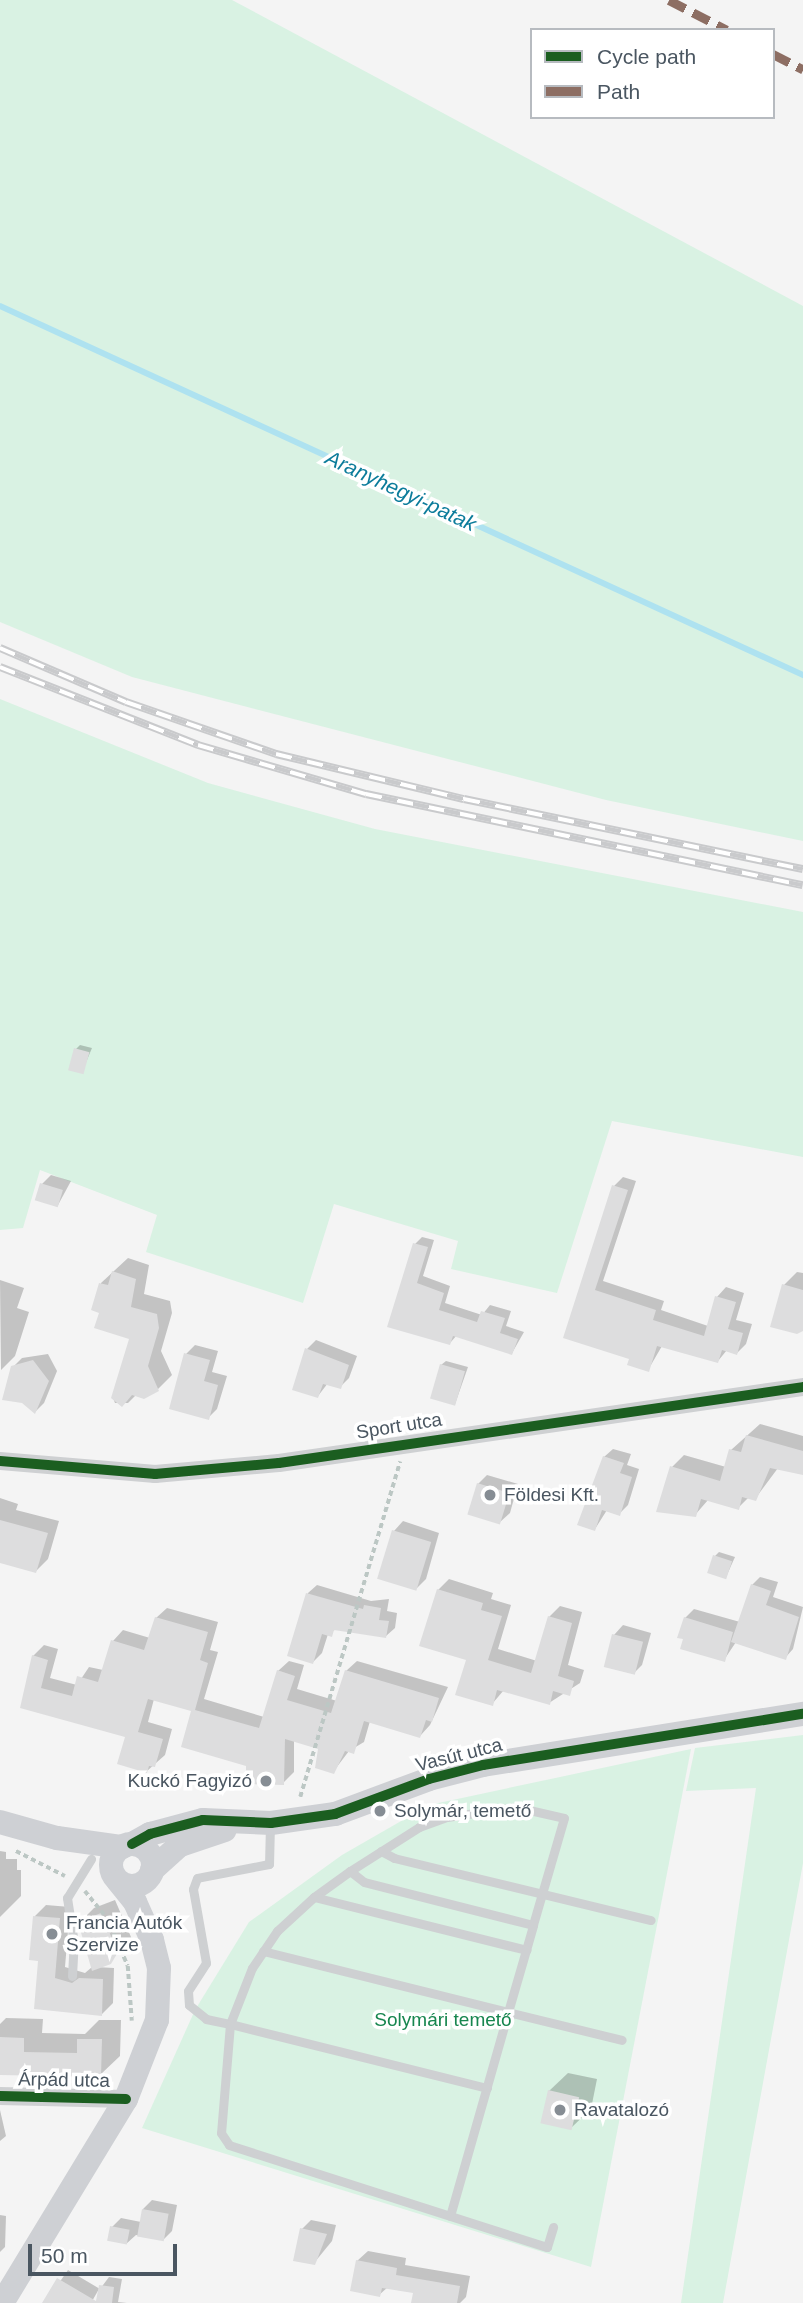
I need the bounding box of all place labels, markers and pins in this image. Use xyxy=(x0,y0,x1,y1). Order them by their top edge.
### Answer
place label: Földesi Kft. xyxy=(504,1484,599,1506)
marker: Földesi Kft. xyxy=(482,1487,498,1503)
place label: Kuckó Fagyizó xyxy=(127,1770,252,1792)
marker: Kuckó Fagyizó xyxy=(258,1773,274,1789)
place label: Solymár, temető xyxy=(394,1800,531,1822)
marker: Solymár, temető xyxy=(372,1803,388,1819)
place label: Francia Autók Szervize xyxy=(66,1912,183,1956)
marker: Francia Autók Szervize xyxy=(44,1926,60,1942)
place label: Ravatalozó xyxy=(574,2099,669,2121)
marker: Ravatalozó xyxy=(552,2102,568,2118)

